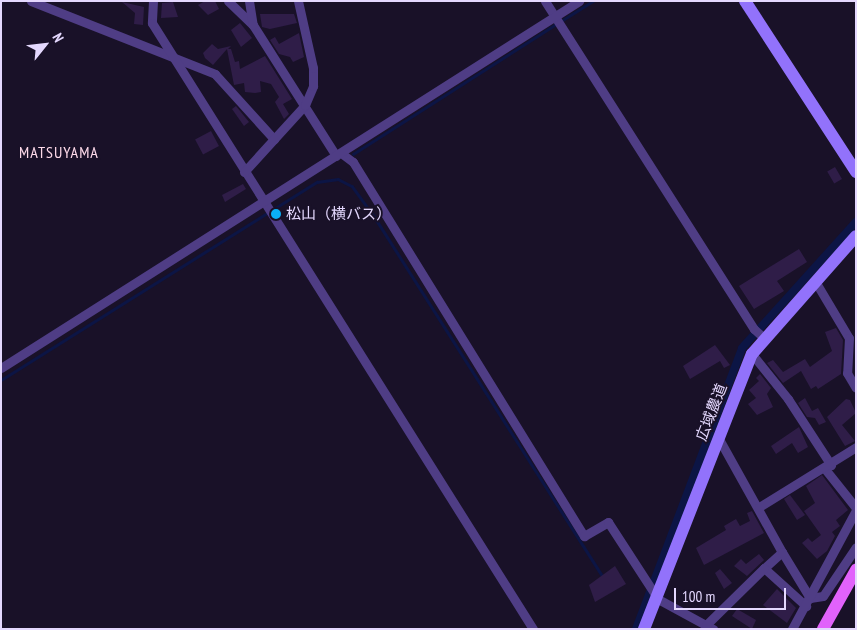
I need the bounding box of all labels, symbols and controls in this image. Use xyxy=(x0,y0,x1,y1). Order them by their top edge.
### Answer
north arrow xyxy=(20,20,70,70)
text: N xyxy=(48,30,68,45)
district label: MATSUYAMA xyxy=(18,142,100,162)
place label: 松山（横バス） xyxy=(286,205,391,223)
marker: 松山（横バス） xyxy=(270,208,282,220)
street label: 広域農道 xyxy=(692,381,730,443)
scale bar xyxy=(677,578,790,610)
text: 100 m xyxy=(682,587,715,606)

